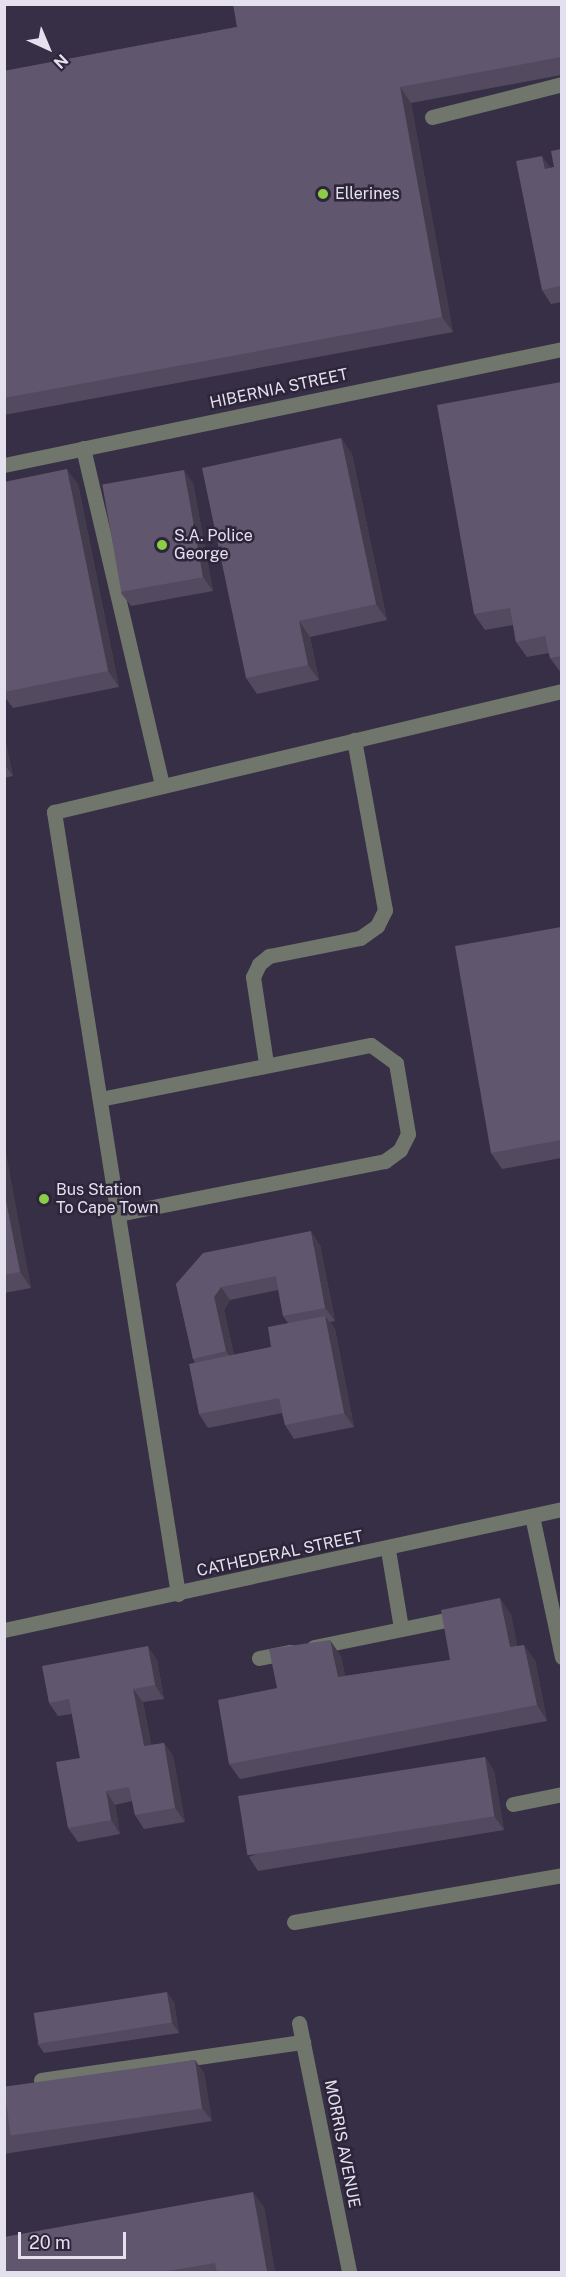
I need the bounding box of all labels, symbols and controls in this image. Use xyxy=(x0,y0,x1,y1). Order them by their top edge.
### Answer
north arrow xyxy=(18,18,78,78)
text: N xyxy=(50,50,72,72)
place label: Ellerines xyxy=(335,184,399,204)
marker: Ellerines xyxy=(316,187,330,201)
street label: HIBERNIA STREET xyxy=(208,365,350,413)
place label: S.A. Police George xyxy=(174,526,253,564)
marker: S.A. Police George xyxy=(155,538,169,552)
place label: Bus Station To Cape Town xyxy=(56,1180,159,1218)
marker: Bus Station To Cape Town xyxy=(37,1192,51,1206)
street label: CATHEDERAL STREET xyxy=(195,1527,365,1581)
street label: MORRIS AVENUE xyxy=(320,2078,364,2210)
scale bar xyxy=(21,2220,129,2258)
text: 20 m xyxy=(29,2232,71,2253)

